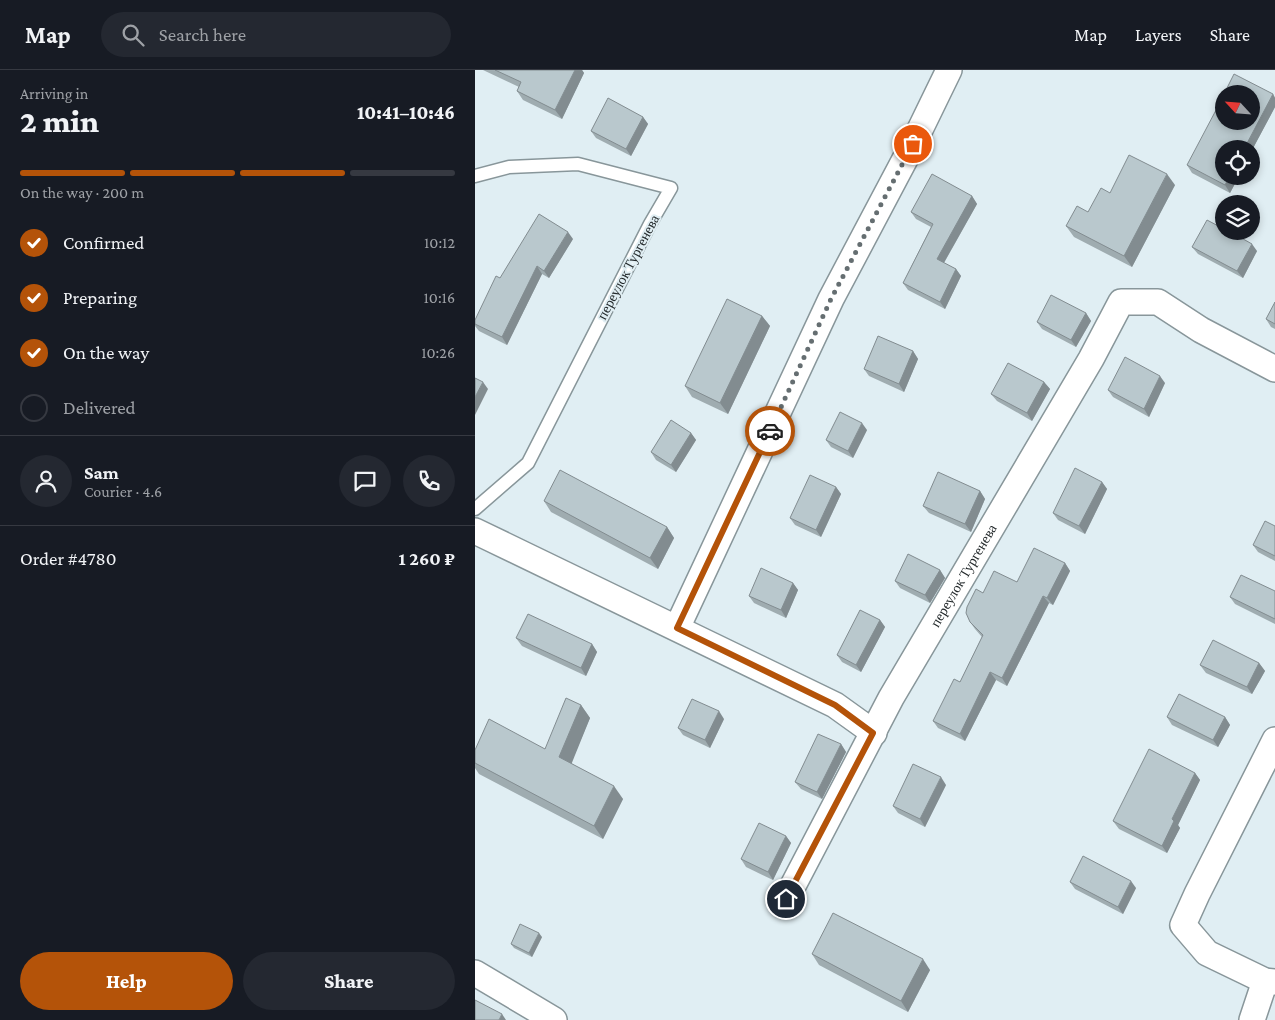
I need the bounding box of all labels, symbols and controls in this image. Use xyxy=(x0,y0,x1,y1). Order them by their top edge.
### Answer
search box xyxy=(101,12,451,57)
text: Map xyxy=(25,21,71,48)
icon: search xyxy=(119,21,147,49)
text: Search here xyxy=(159,24,246,45)
text: Map xyxy=(1074,25,1107,45)
text: Layers xyxy=(1135,25,1182,45)
text: Share xyxy=(1210,25,1250,45)
text: Arriving in xyxy=(20,85,88,102)
north arrow xyxy=(1215,85,1260,130)
map controls xyxy=(1215,85,1260,240)
text: 10:41–10:46 xyxy=(357,102,455,123)
text: 2 min xyxy=(20,103,99,139)
pin xyxy=(892,123,934,165)
icon: bag xyxy=(899,130,927,158)
button: locate xyxy=(1215,140,1260,185)
text: On the way · 200 m xyxy=(20,184,144,201)
button: layers xyxy=(1215,195,1260,240)
street label: переулок Тургенева xyxy=(594,211,663,322)
icon: check xyxy=(20,229,48,257)
text: Confirmed xyxy=(63,232,144,253)
text: 10:12 xyxy=(424,234,455,251)
icon: check xyxy=(20,284,48,312)
text: Preparing xyxy=(63,287,137,308)
text: 10:16 xyxy=(424,289,455,306)
icon: check xyxy=(20,339,48,367)
text: On the way xyxy=(63,342,149,363)
text: 10:26 xyxy=(421,344,455,361)
text: Delivered xyxy=(63,397,136,418)
courier xyxy=(745,406,795,456)
icon: car xyxy=(756,417,784,445)
button: person xyxy=(20,455,72,507)
button: chat xyxy=(339,455,391,507)
button: phone xyxy=(403,455,455,507)
text: Sam xyxy=(84,462,119,483)
text: Courier · 4.6 xyxy=(84,483,162,500)
street label: переулок Тургенева xyxy=(927,521,1000,630)
text: Order #4780 xyxy=(20,548,116,569)
text: 1 260 ₽ xyxy=(398,548,455,569)
pin xyxy=(765,878,807,920)
icon: home xyxy=(772,885,800,913)
button: Help xyxy=(20,952,233,1010)
button: Share xyxy=(243,952,455,1010)

